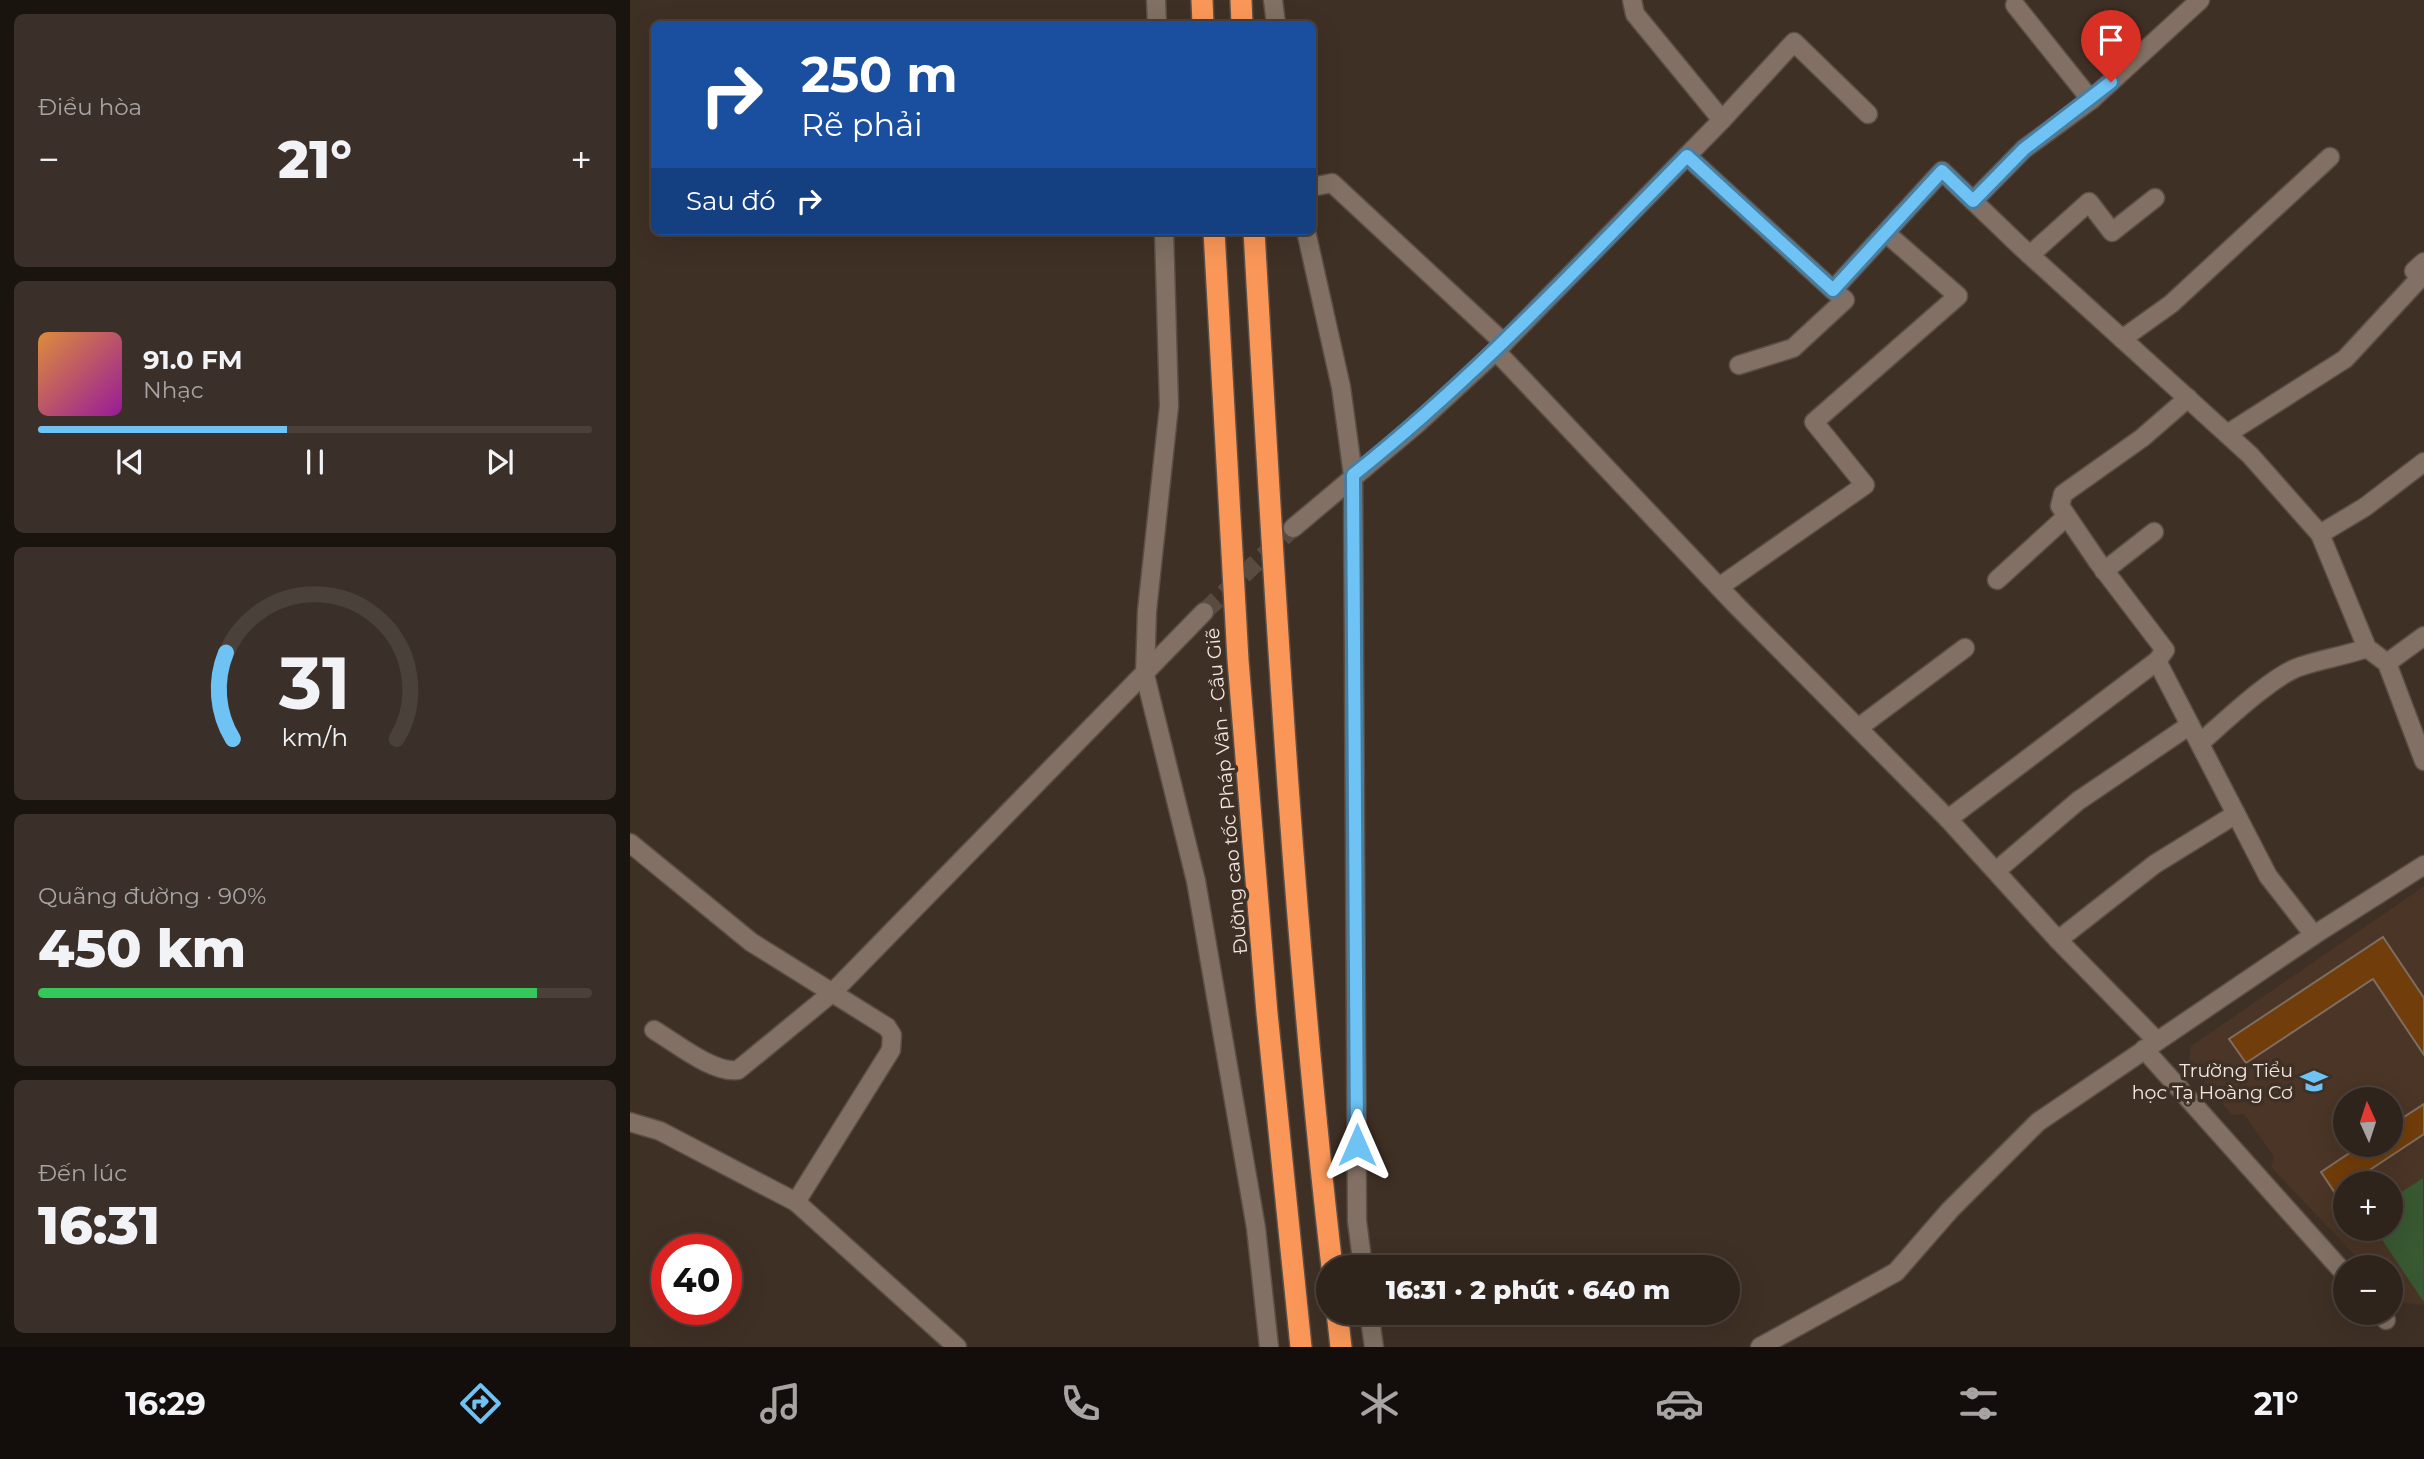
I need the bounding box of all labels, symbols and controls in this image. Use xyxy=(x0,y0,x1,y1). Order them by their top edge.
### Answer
pin xyxy=(2081,10,2141,82)
icon: arrive xyxy=(2092,21,2130,59)
text: 250 m xyxy=(801,45,958,104)
icon: right xyxy=(686,49,777,140)
text: Điều hòa xyxy=(38,93,142,121)
text: Rẽ phải xyxy=(801,105,923,144)
text: 21° xyxy=(278,128,352,191)
text: − xyxy=(38,136,60,183)
text: + xyxy=(570,136,592,183)
icon: right xyxy=(790,182,828,220)
text: Sau đó xyxy=(686,185,776,217)
text: 91.0 FM xyxy=(143,344,243,376)
text: Nhạc xyxy=(143,376,204,404)
icon: previous xyxy=(111,443,149,481)
icon: pause xyxy=(296,443,334,481)
icon: next xyxy=(481,443,519,481)
street label: Đường cao tốc Pháp Vân - Cầu Giẽ xyxy=(1201,627,1252,955)
text: 31 xyxy=(278,640,351,728)
text: km/h xyxy=(282,722,348,752)
text: Quãng đường · 90% xyxy=(38,882,266,910)
text: 450 km xyxy=(38,917,246,980)
place label: Trường Tiểu học Tạ Hoàng Cơ xyxy=(2132,1059,2293,1104)
school or university icon: Trường Tiểu học Tạ Hoàng Cơ xyxy=(2299,1066,2329,1096)
north arrow xyxy=(2333,1087,2403,1157)
map controls xyxy=(2333,1087,2403,1325)
position arrow xyxy=(1320,1108,1394,1182)
text: Đến lúc xyxy=(38,1159,127,1187)
button: + xyxy=(2333,1171,2403,1241)
text: 16:31 xyxy=(38,1194,160,1257)
speed limit sign: 40 xyxy=(651,1234,742,1325)
button: − xyxy=(2333,1255,2403,1325)
text: 16:31 · 2 phút · 640 m xyxy=(1386,1274,1670,1306)
icon: directions xyxy=(456,1379,505,1428)
icon: music xyxy=(756,1379,805,1428)
icon: phone xyxy=(1056,1379,1105,1428)
icon: climate xyxy=(1355,1379,1404,1428)
icon: car xyxy=(1655,1379,1704,1428)
icon: filters xyxy=(1954,1379,2003,1428)
text: 16:29 xyxy=(125,1384,206,1423)
text: 21° xyxy=(2254,1384,2299,1423)

